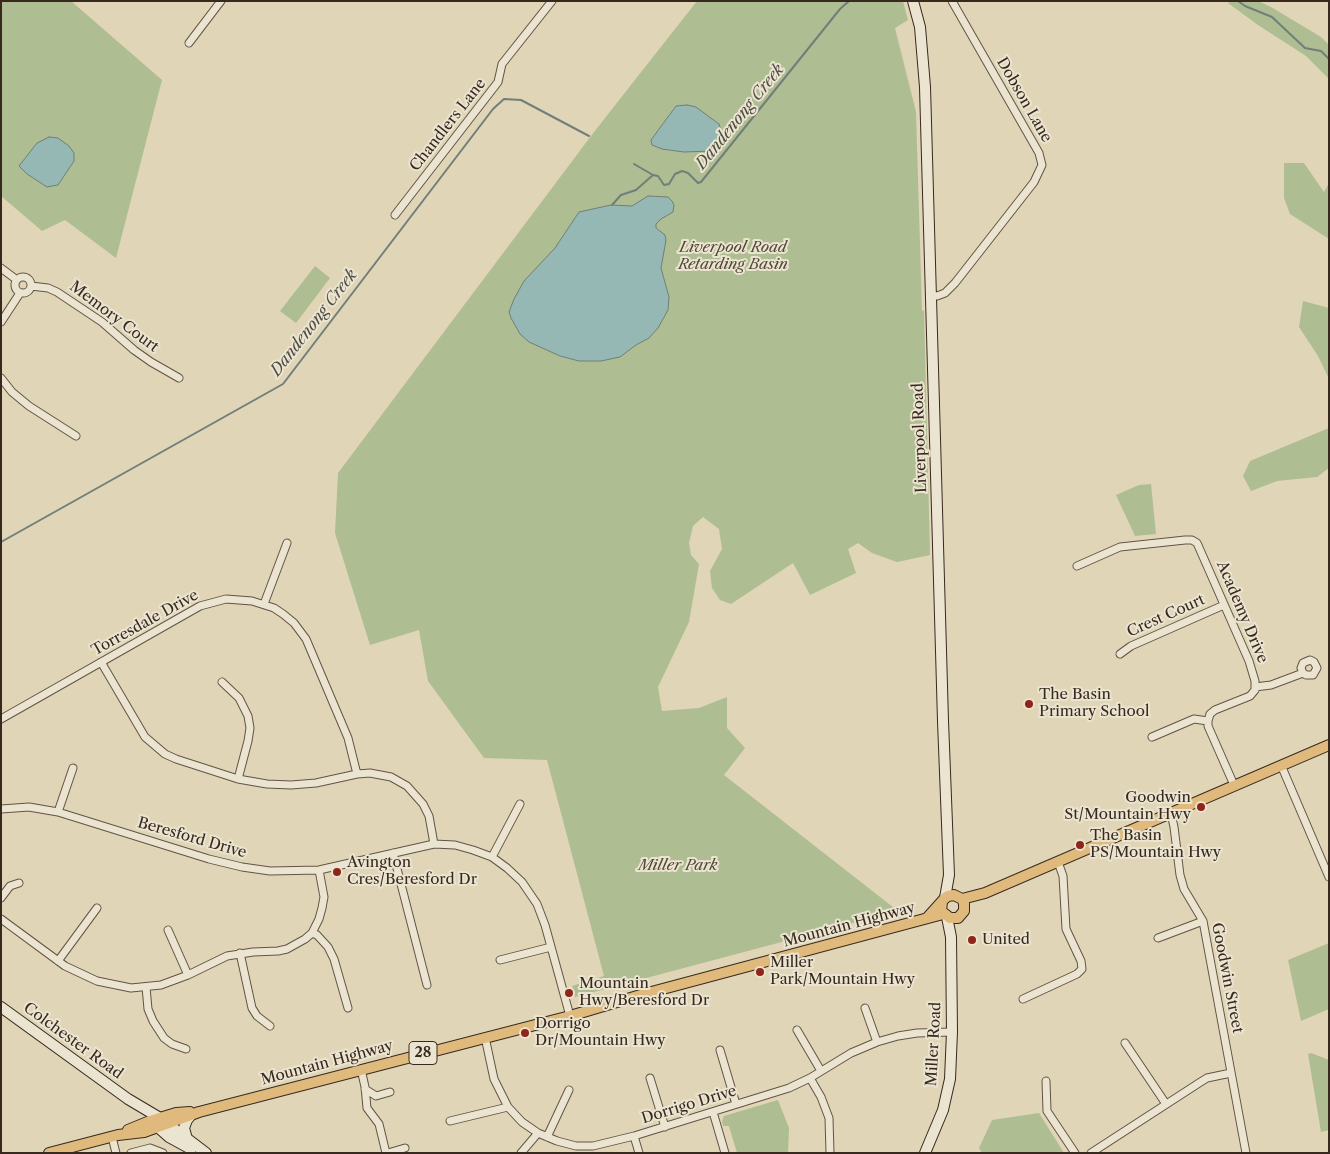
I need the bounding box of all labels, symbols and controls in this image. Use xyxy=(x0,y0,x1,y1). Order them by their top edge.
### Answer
street label: Dobson Lane xyxy=(992,54,1056,146)
water label: Dandenong Creek xyxy=(692,61,788,173)
street label: Chandlers Lane xyxy=(406,75,490,175)
park label: Liverpool Road Retarding Basin xyxy=(678,239,788,274)
water label: Dandenong Creek xyxy=(267,266,361,380)
street label: Memory Court xyxy=(66,278,162,356)
street label: Liverpool Road xyxy=(909,383,931,493)
street label: Academy Drive xyxy=(1212,558,1272,666)
street label: Torresdale Drive xyxy=(88,586,202,660)
street label: Crest Court xyxy=(1124,591,1208,641)
place label: The Basin Primary School xyxy=(1039,686,1149,721)
marker: The Basin Primary School xyxy=(1023,698,1035,710)
place label: Goodwin St/Mountain Hwy xyxy=(1064,789,1191,824)
marker: Goodwin St/Mountain Hwy xyxy=(1195,801,1207,813)
street label: Beresford Drive xyxy=(135,814,249,862)
place label: The Basin PS/Mountain Hwy xyxy=(1090,827,1221,862)
marker: The Basin PS/Mountain Hwy xyxy=(1074,839,1086,851)
place label: Avington Cres/Beresford Dr xyxy=(347,854,477,889)
park label: Miller Park xyxy=(638,857,718,875)
marker: Avington Cres/Beresford Dr xyxy=(331,866,343,878)
street label: Mountain Highway xyxy=(781,899,917,951)
street label: Goodwin Street xyxy=(1207,921,1247,1035)
place label: United xyxy=(982,931,1030,949)
marker: United xyxy=(966,934,978,946)
place label: Miller Park/Mountain Hwy xyxy=(770,954,915,989)
marker: Miller Park/Mountain Hwy xyxy=(754,966,766,978)
place label: Mountain Hwy/Beresford Dr xyxy=(579,975,709,1010)
marker: Mountain Hwy/Beresford Dr xyxy=(563,987,575,999)
street label: Colchester Road xyxy=(20,999,126,1083)
street label: Miller Road xyxy=(923,1001,945,1087)
place label: Dorrigo Dr/Mountain Hwy xyxy=(535,1015,666,1050)
marker: Dorrigo Dr/Mountain Hwy xyxy=(519,1027,531,1039)
street label: Mountain Highway xyxy=(259,1037,395,1089)
road number: 28 xyxy=(409,1042,437,1064)
street label: Dorrigo Drive xyxy=(639,1082,739,1128)

